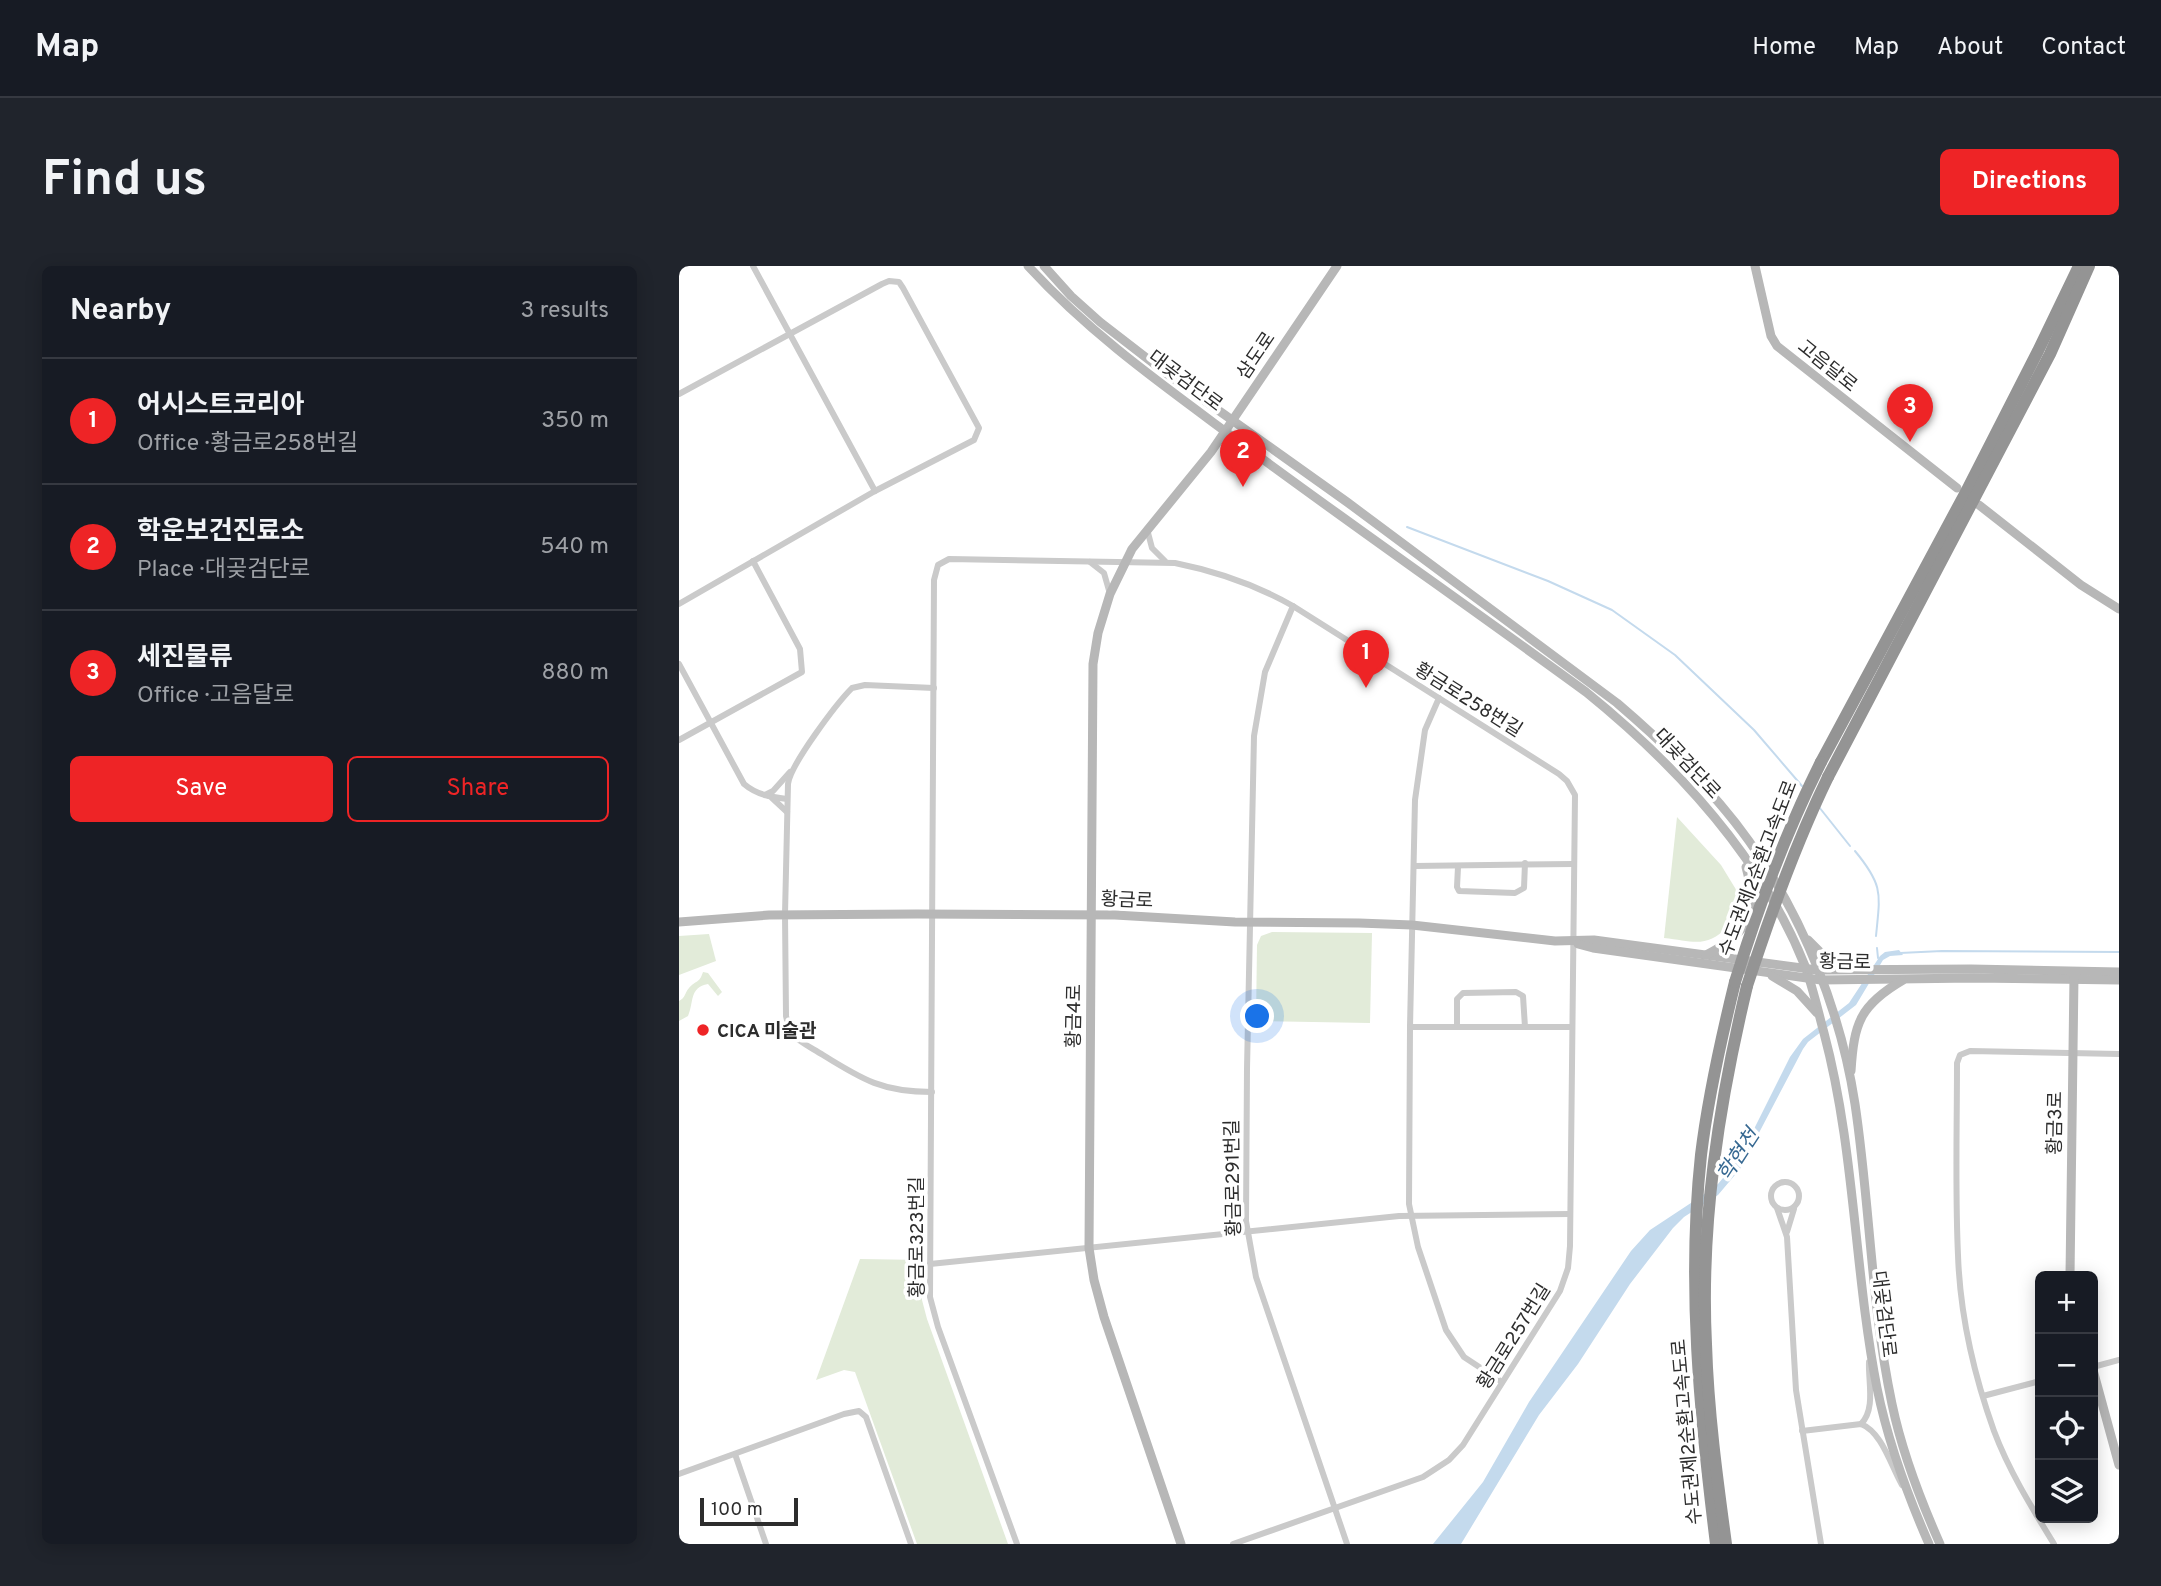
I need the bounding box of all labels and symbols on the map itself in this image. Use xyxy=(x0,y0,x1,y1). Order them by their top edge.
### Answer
street label: 삼도로 xyxy=(1232,328,1281,385)
street label: 고음달로 xyxy=(1792,335,1861,398)
street label: 대곶검단로 xyxy=(1143,346,1227,417)
pin: 3 xyxy=(1887,384,1933,442)
pin: 2 xyxy=(1220,429,1266,487)
pin: 1 xyxy=(1343,630,1389,688)
street label: 황금로258번길 xyxy=(1410,658,1526,743)
street label: 대곶검단로 xyxy=(1648,724,1725,805)
street label: 수도권제2순환고속도로 xyxy=(1714,777,1803,960)
street label: 황금로 xyxy=(1100,888,1154,914)
street label: 황금로 xyxy=(1819,951,1871,975)
street label: 황금4로 xyxy=(1062,984,1088,1048)
your location xyxy=(1240,999,1274,1033)
place label: CICA 미술관 xyxy=(717,1020,817,1044)
marker: CICA 미술관 xyxy=(695,1022,711,1038)
street label: 황금3로 xyxy=(2043,1091,2069,1155)
street label: 황금로291번길 xyxy=(1221,1119,1247,1237)
water label: 학현천 xyxy=(1712,1122,1768,1187)
street label: 황금로323번길 xyxy=(906,1176,930,1298)
street label: 대곶검단로 xyxy=(1866,1269,1900,1359)
street label: 황금로257번길 xyxy=(1473,1280,1557,1395)
street label: 수도권제2순환고속도로 xyxy=(1668,1338,1708,1526)
scale bar xyxy=(700,1495,798,1527)

